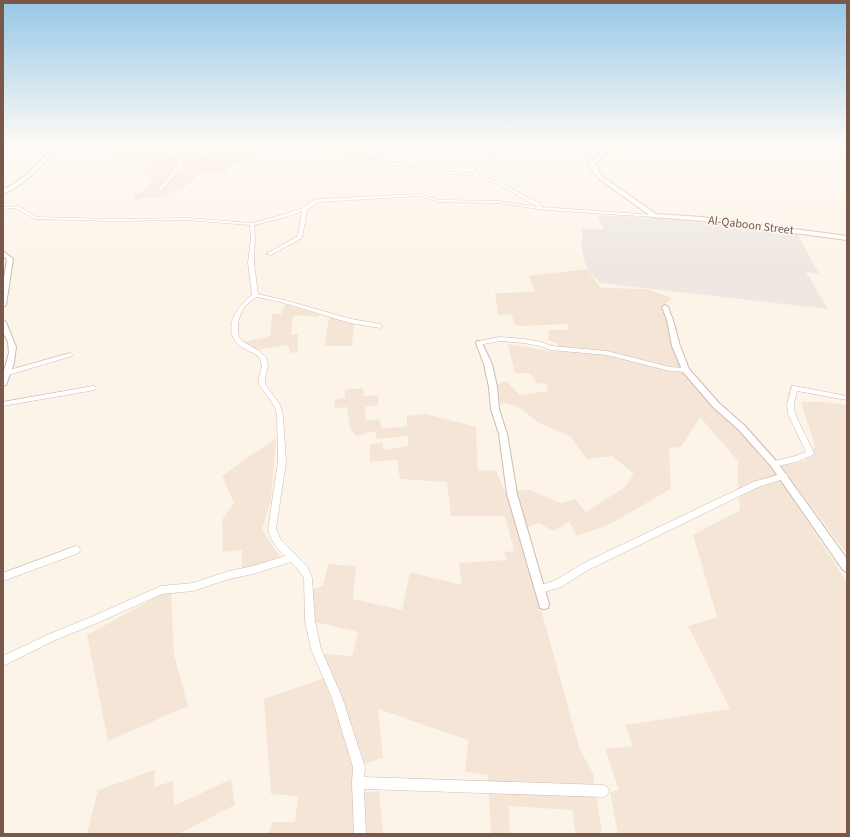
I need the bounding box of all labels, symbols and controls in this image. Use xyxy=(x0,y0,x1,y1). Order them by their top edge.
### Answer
street label: Al-Qaboon Street xyxy=(707,212,795,239)

